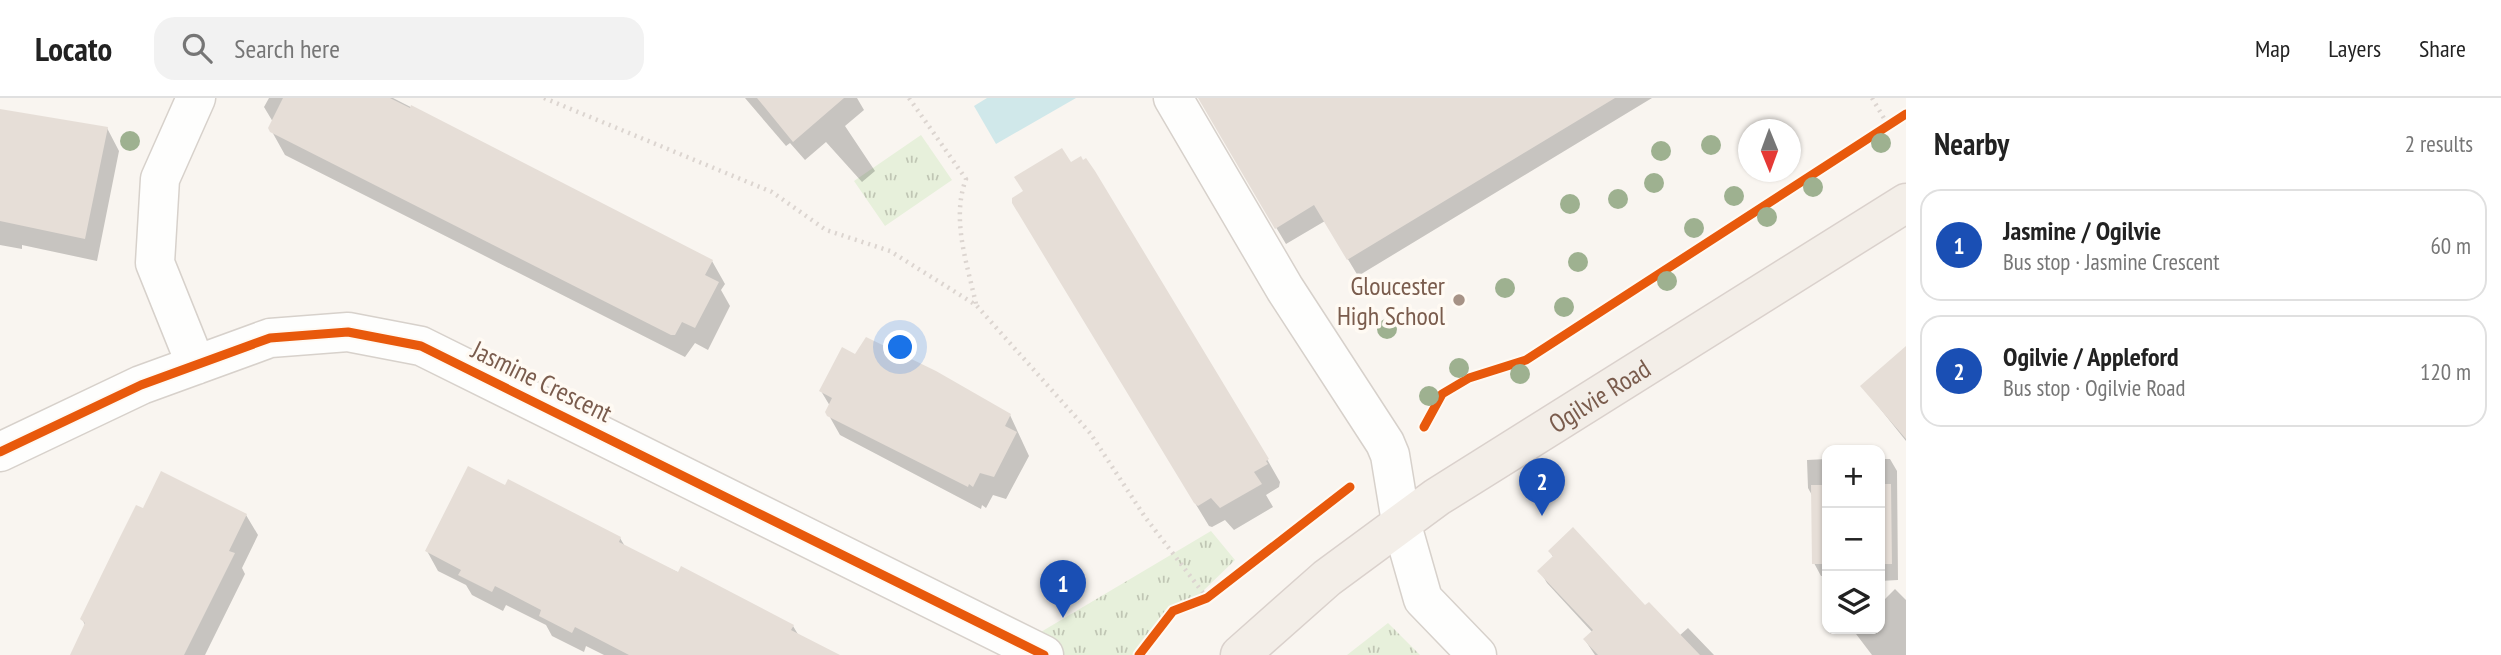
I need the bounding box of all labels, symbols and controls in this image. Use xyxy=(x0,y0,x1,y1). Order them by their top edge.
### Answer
search box xyxy=(154,17,644,80)
text: Locato xyxy=(35,27,112,70)
icon: search xyxy=(178,29,216,67)
text: Search here xyxy=(234,32,340,65)
text: Map xyxy=(2255,33,2290,64)
text: Layers xyxy=(2328,33,2381,64)
text: Share xyxy=(2419,33,2466,64)
north arrow xyxy=(1738,119,1801,182)
text: Nearby xyxy=(1934,124,2009,163)
text: 2 results xyxy=(2405,129,2473,158)
text: Jasmine / Ogilvie xyxy=(2003,214,2161,247)
text: 1 xyxy=(1954,231,1965,260)
text: 60 m xyxy=(2430,231,2471,260)
text: Bus stop · Jasmine Crescent xyxy=(2003,247,2219,276)
place label: Gloucester High School xyxy=(1337,269,1445,332)
marker: Gloucester High School xyxy=(1451,292,1467,308)
your location xyxy=(883,330,917,364)
street label: Jasmine Crescent xyxy=(466,332,618,429)
text: Ogilvie / Appleford xyxy=(2003,340,2179,373)
street label: Ogilvie Road xyxy=(1542,351,1656,440)
text: 2 xyxy=(1954,357,1965,386)
text: 120 m xyxy=(2420,357,2471,386)
text: Bus stop · Ogilvie Road xyxy=(2003,373,2185,402)
map controls xyxy=(1822,445,1885,634)
button: + xyxy=(1822,445,1885,508)
pin: 2 xyxy=(1519,458,1565,516)
button: − xyxy=(1822,508,1885,571)
pin: 1 xyxy=(1040,560,1086,618)
button: layers xyxy=(1822,571,1885,634)

